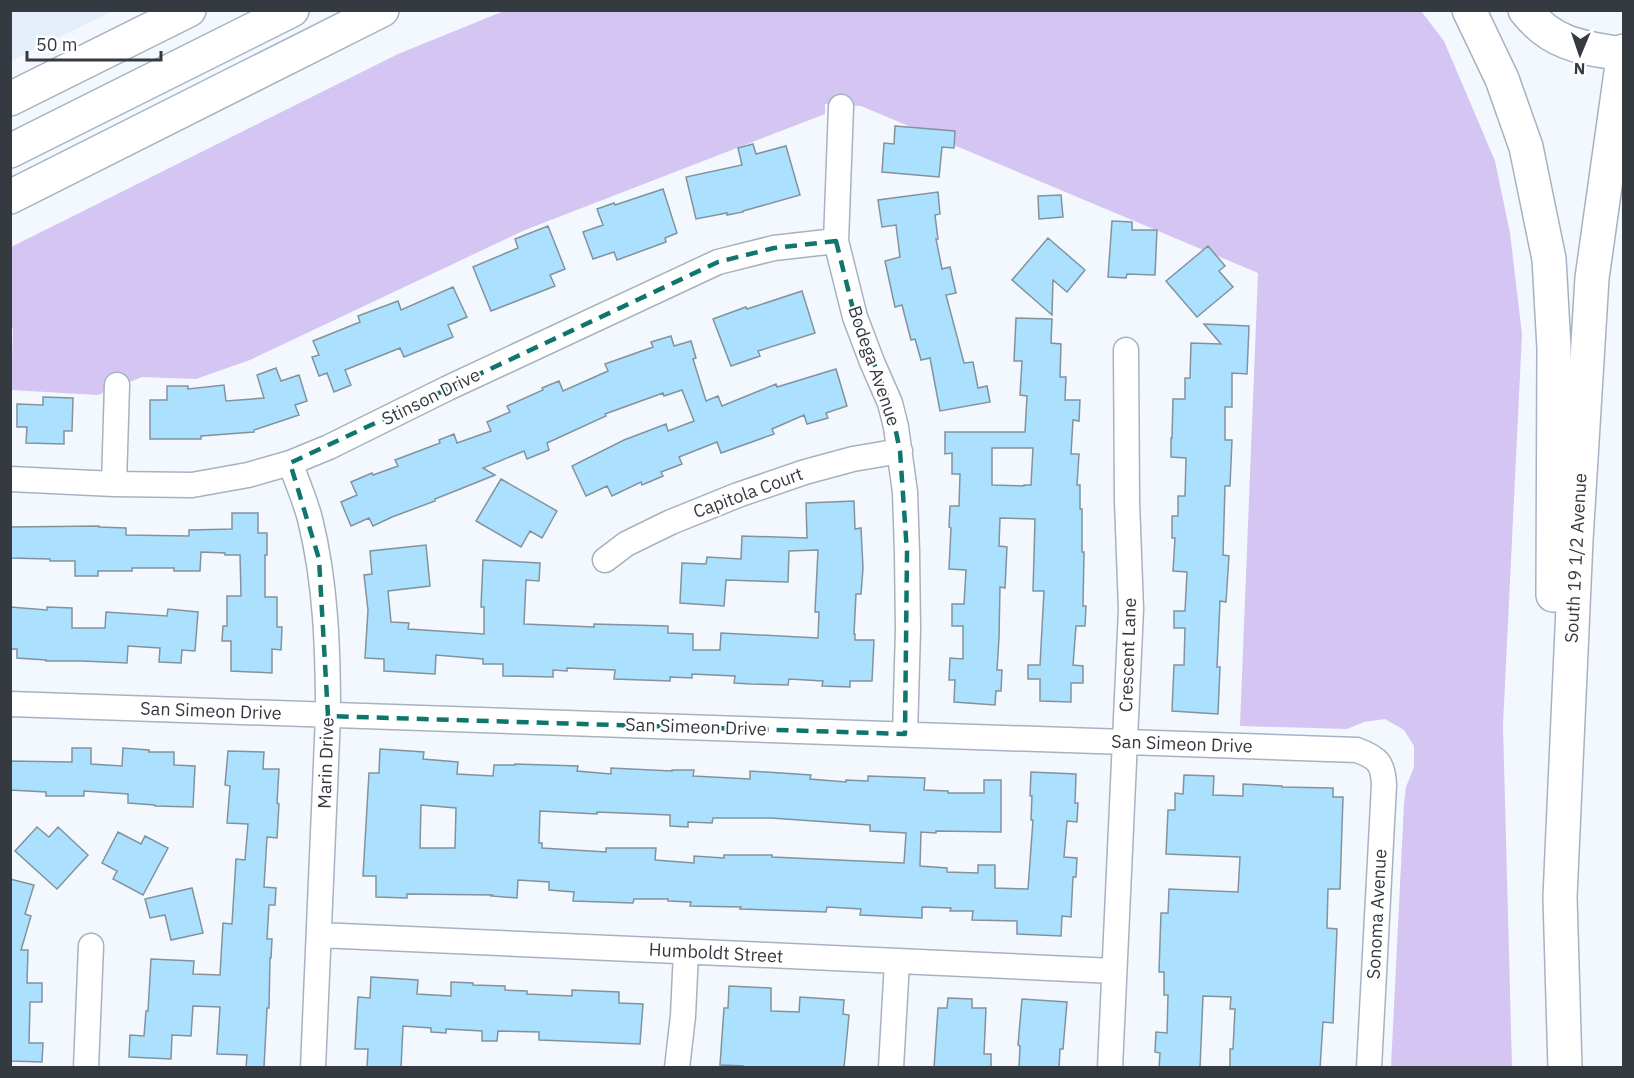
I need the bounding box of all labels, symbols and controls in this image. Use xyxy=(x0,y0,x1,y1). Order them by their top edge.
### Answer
scale bar xyxy=(27,24,160,62)
north arrow xyxy=(1550,24,1610,84)
text: 50 m xyxy=(36,33,78,56)
text: N xyxy=(1573,59,1586,79)
street label: Bodega Avenue xyxy=(843,303,906,429)
street label: Stinson Drive xyxy=(378,363,484,430)
street label: Capitola Court xyxy=(690,462,806,523)
street label: South 19 1/2 Avenue xyxy=(1560,472,1591,644)
street label: Crescent Lane xyxy=(1114,597,1141,713)
street label: San Simeon Drive xyxy=(140,697,282,724)
street label: San Simeon Drive xyxy=(625,713,767,740)
street label: Marin Drive xyxy=(312,717,339,809)
street label: San Simeon Drive xyxy=(1111,730,1253,757)
street label: Sonoma Avenue xyxy=(1362,848,1391,980)
street label: Humboldt Street xyxy=(648,937,784,968)

